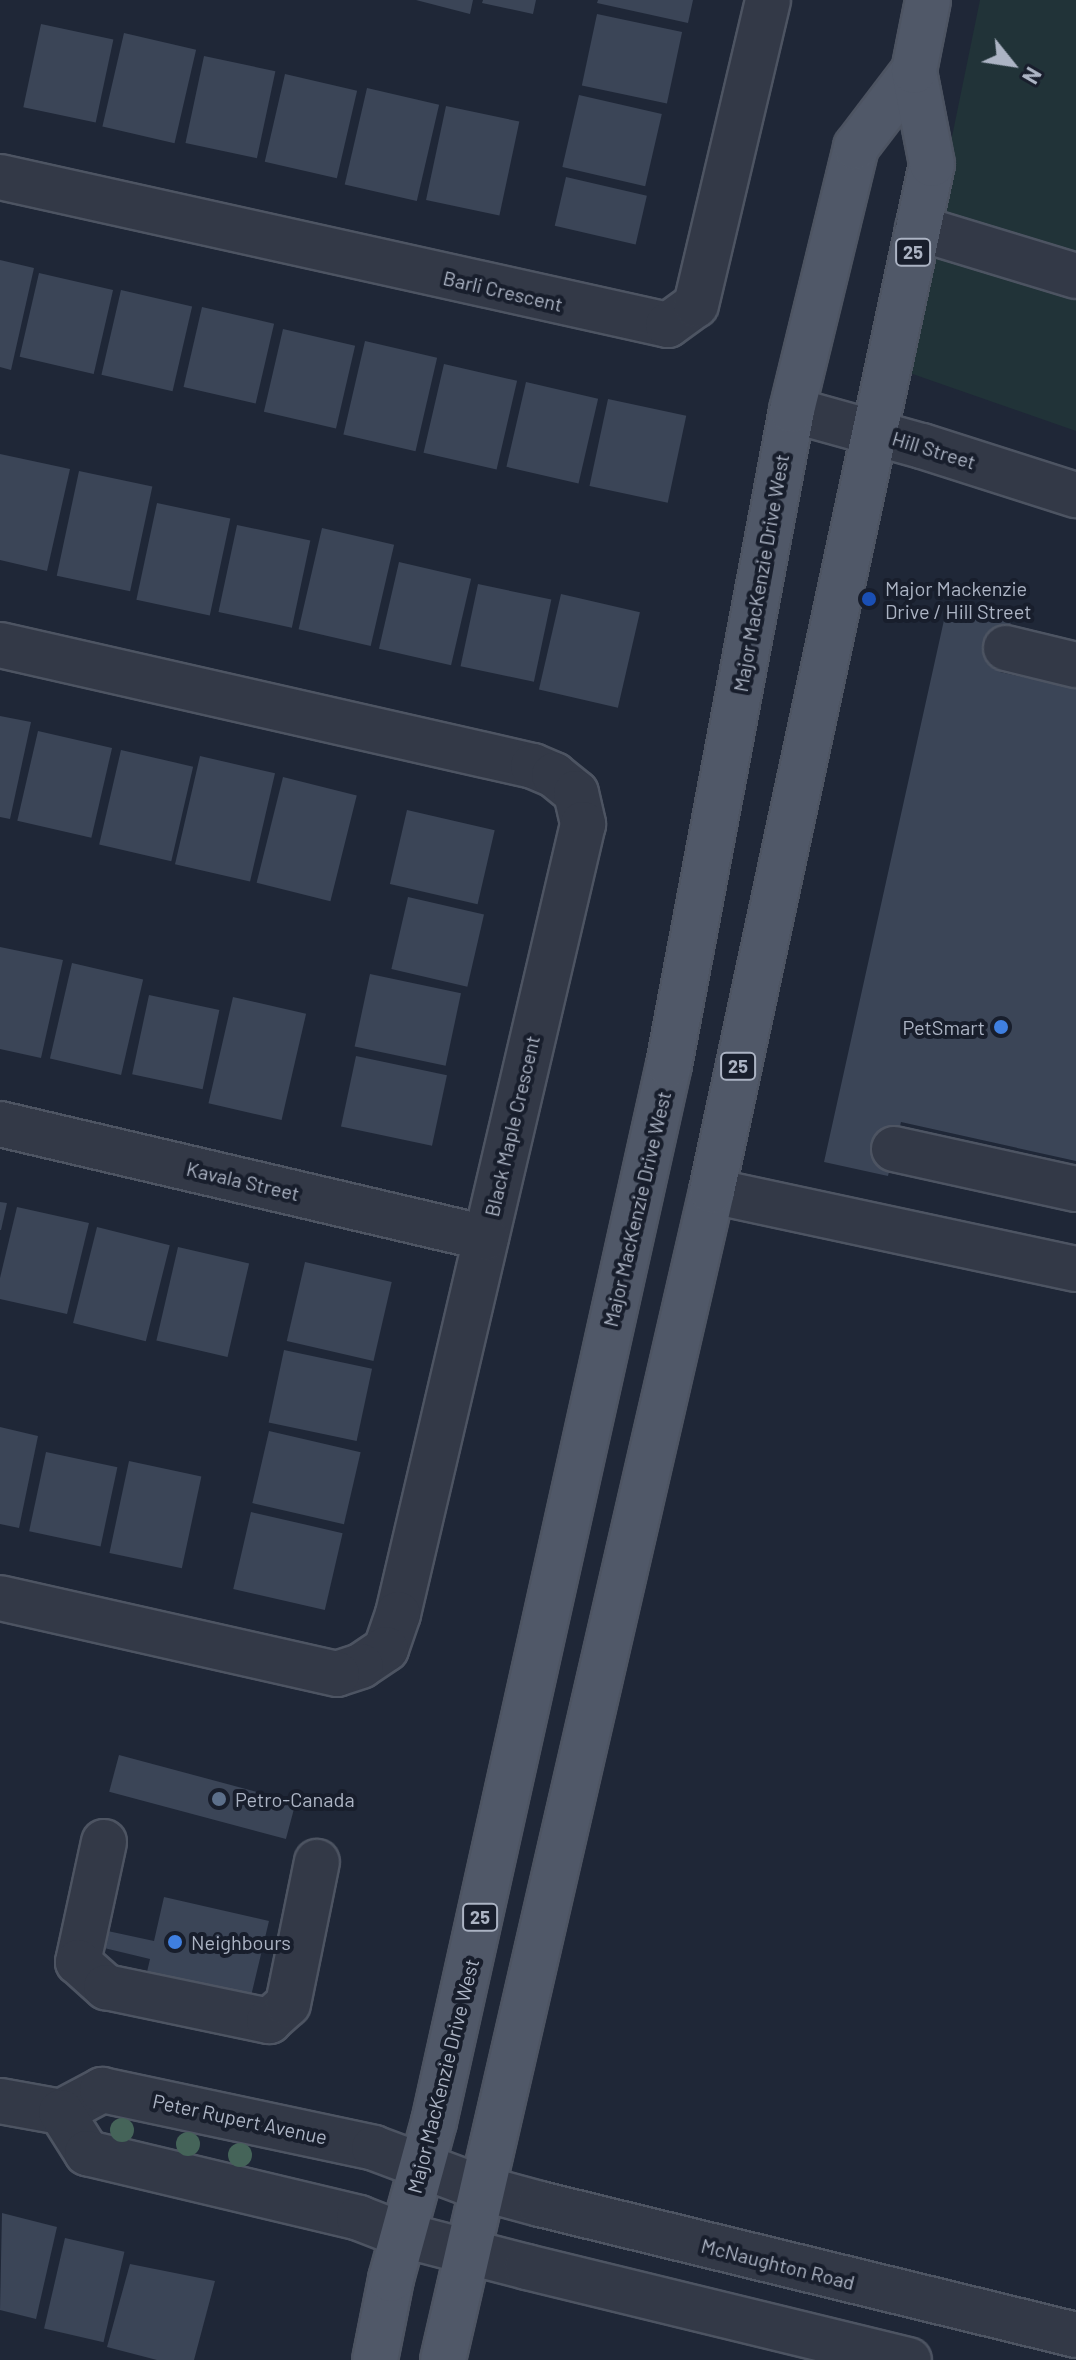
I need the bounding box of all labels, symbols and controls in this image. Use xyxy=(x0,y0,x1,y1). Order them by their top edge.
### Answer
north arrow xyxy=(972,24,1052,104)
text: N xyxy=(1018,63,1048,89)
road number: 25 xyxy=(895,238,931,266)
street label: Barli Crescent xyxy=(441,266,565,316)
street label: Hill Street xyxy=(889,426,979,474)
street label: Major MacKenzie Drive West xyxy=(728,452,794,694)
place label: Major Mackenzie Drive / Hill Street xyxy=(885,576,1032,623)
marker: Major Mackenzie Drive / Hill Street xyxy=(860,590,878,608)
place label: PetSmart xyxy=(902,1015,985,1039)
marker: PetSmart xyxy=(992,1018,1010,1036)
street label: Black Maple Crescent xyxy=(479,1033,545,1219)
road number: 25 xyxy=(720,1052,756,1080)
street label: Major MacKenzie Drive West xyxy=(598,1089,676,1329)
street label: Kavala Street xyxy=(184,1156,302,1206)
place label: Petro-Canada xyxy=(235,1787,355,1811)
marker: Petro-Canada xyxy=(210,1790,228,1808)
road number: 25 xyxy=(462,1903,498,1931)
place label: Neighbours xyxy=(191,1930,291,1954)
marker: Neighbours xyxy=(166,1933,184,1951)
street label: Major MacKenzie Drive West xyxy=(402,1956,484,2196)
street label: Peter Rupert Avenue xyxy=(151,2089,329,2149)
street label: McNaughton Road xyxy=(699,2233,857,2295)

